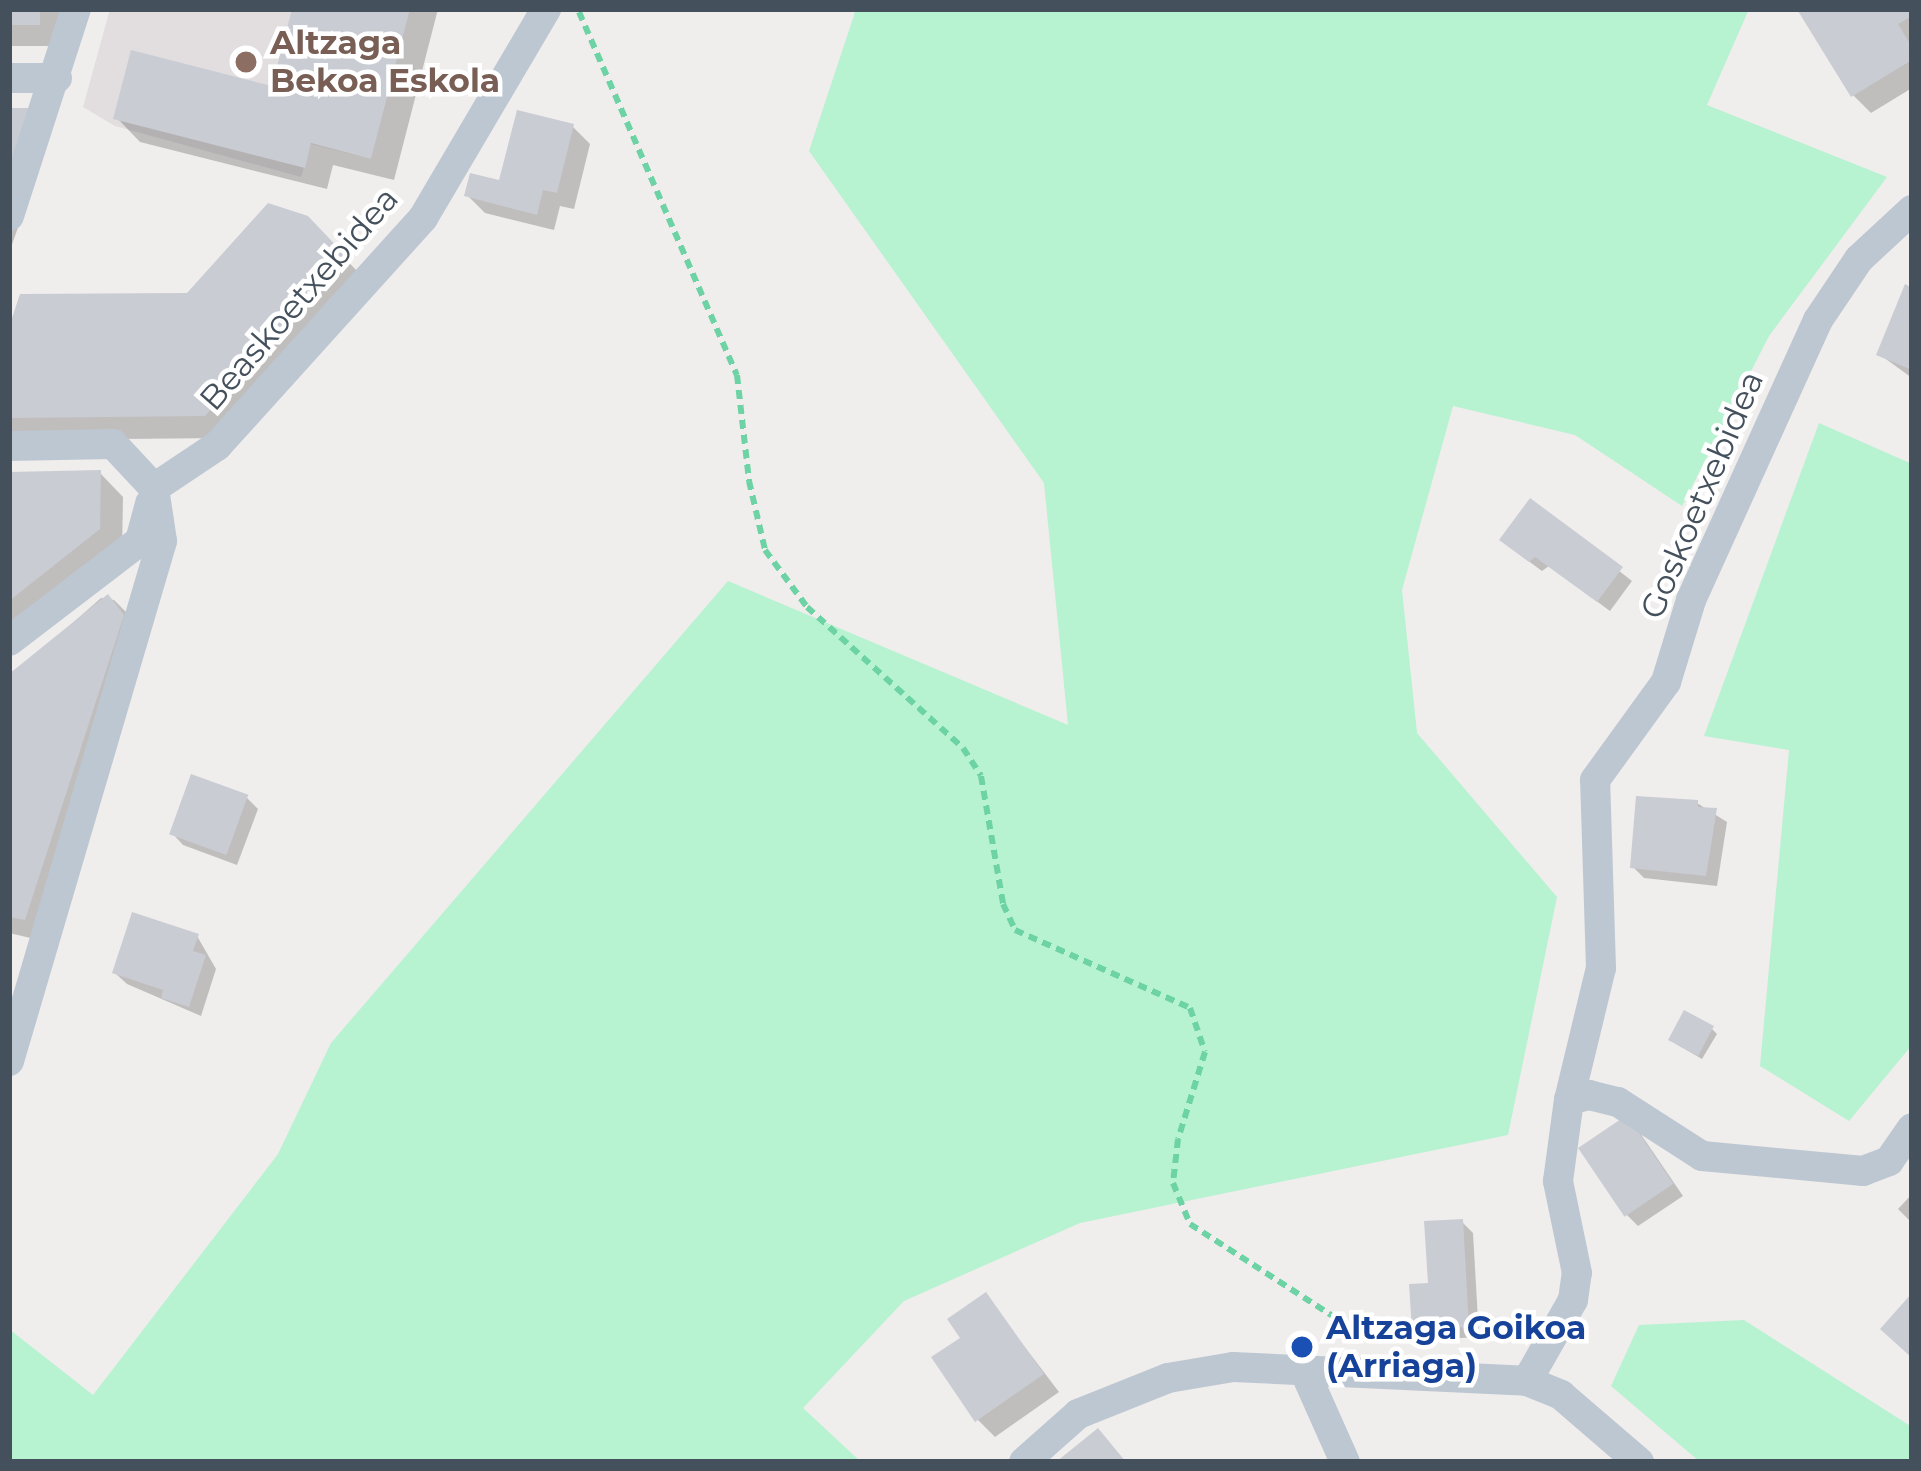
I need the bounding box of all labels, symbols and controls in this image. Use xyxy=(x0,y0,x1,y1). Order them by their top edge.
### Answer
place label: Altzaga Bekoa Eskola xyxy=(270,23,500,101)
marker: Altzaga Bekoa Eskola xyxy=(233,49,259,75)
street label: Beaskoetxebidea xyxy=(191,179,407,419)
street label: Goskoetxebidea xyxy=(1632,365,1772,625)
place label: Altzaga Goikoa (Arriaga) xyxy=(1326,1308,1586,1386)
marker: Altzaga Goikoa (Arriaga) xyxy=(1289,1334,1315,1360)

